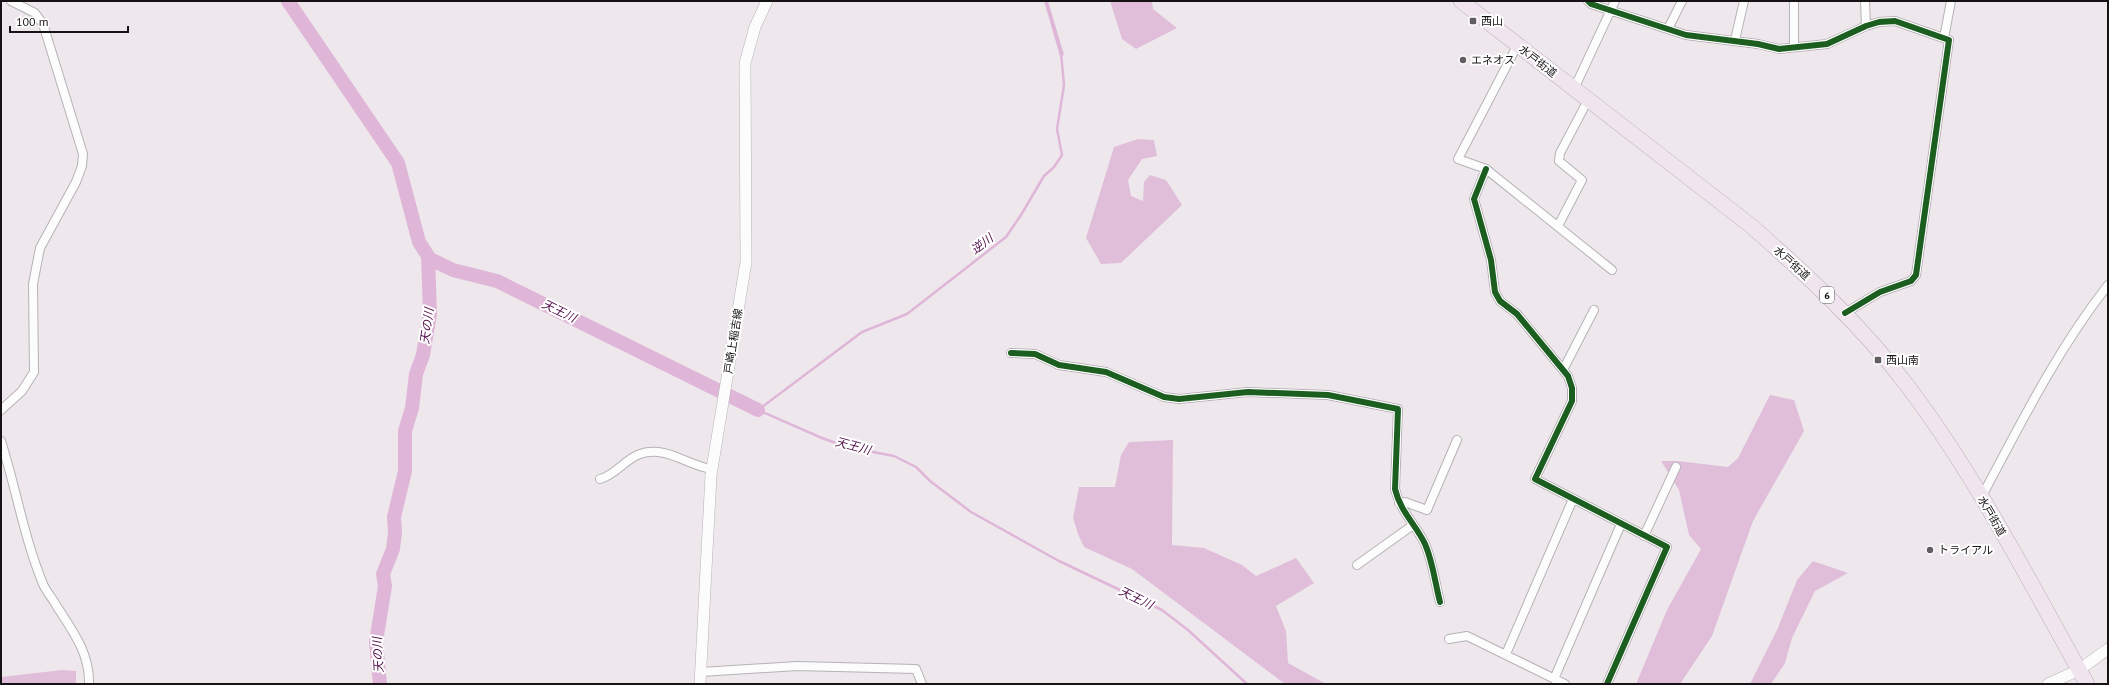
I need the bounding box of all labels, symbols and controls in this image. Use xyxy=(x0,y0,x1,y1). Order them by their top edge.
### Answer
scale bar xyxy=(10,8,128,34)
text: 100 m xyxy=(16,14,49,29)
place label: 西山 xyxy=(1481,14,1503,28)
marker: 西山 xyxy=(1468,16,1478,26)
street label: 水戸街道 xyxy=(1516,42,1560,80)
place label: エネオス xyxy=(1471,53,1515,67)
marker: エネオス xyxy=(1458,55,1468,65)
water label: 逆川 xyxy=(968,229,997,257)
street label: 水戸街道 xyxy=(1771,243,1813,283)
road number: 6 xyxy=(1820,287,1834,303)
water label: 天王川 xyxy=(540,296,580,326)
water label: 天の川 xyxy=(417,305,437,345)
street label: 戸崎上稲吉線 xyxy=(721,307,745,375)
place label: 西山南 xyxy=(1886,353,1919,367)
marker: 西山南 xyxy=(1873,355,1883,365)
water label: 天王川 xyxy=(834,434,874,458)
street label: 水戸街道 xyxy=(1975,493,2009,539)
place label: トライアル xyxy=(1938,543,1993,557)
marker: トライアル xyxy=(1925,545,1935,555)
water label: 天王川 xyxy=(1117,583,1157,613)
water label: 天の川 xyxy=(369,635,386,673)

